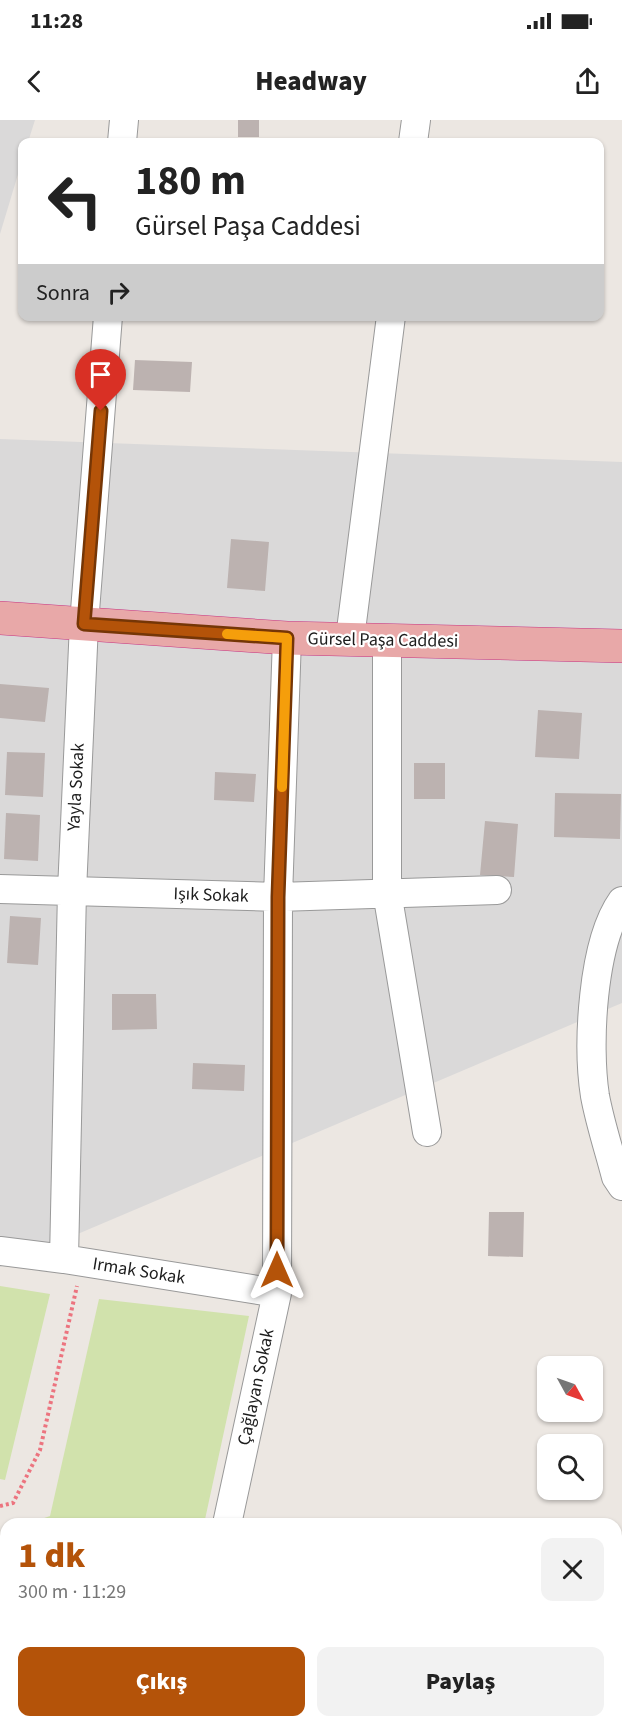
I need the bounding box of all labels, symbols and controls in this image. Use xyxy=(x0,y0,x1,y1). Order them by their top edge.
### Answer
text: 11:28 xyxy=(30,5,83,37)
text: Headway xyxy=(255,62,367,101)
icon: back xyxy=(18,65,51,98)
icon: share xyxy=(571,65,604,98)
text: 180 m xyxy=(135,151,246,211)
icon: left xyxy=(36,162,114,240)
text: Gürsel Paşa Caddesi xyxy=(135,207,361,246)
icon: right xyxy=(102,276,135,309)
text: Sonra xyxy=(36,277,90,309)
pin xyxy=(75,349,126,411)
icon: arrive xyxy=(84,358,117,391)
street label: Gürsel Paşa Caddesi xyxy=(307,626,459,654)
street label: Yayla Sokak xyxy=(61,742,91,833)
street label: Işık Sokak xyxy=(173,881,249,909)
position arrow xyxy=(245,1238,309,1302)
street label: Irmak Sokak xyxy=(91,1251,187,1291)
street label: Çağlayan Sokak xyxy=(231,1326,281,1448)
north arrow xyxy=(537,1356,603,1422)
map controls xyxy=(537,1356,603,1500)
button: search xyxy=(537,1434,603,1500)
text: 1 dk xyxy=(18,1530,85,1581)
button: close xyxy=(541,1538,604,1601)
text: 300 m · 11:29 xyxy=(18,1578,126,1606)
button: Çıkış xyxy=(18,1647,305,1716)
button: Paylaş xyxy=(317,1647,604,1716)

